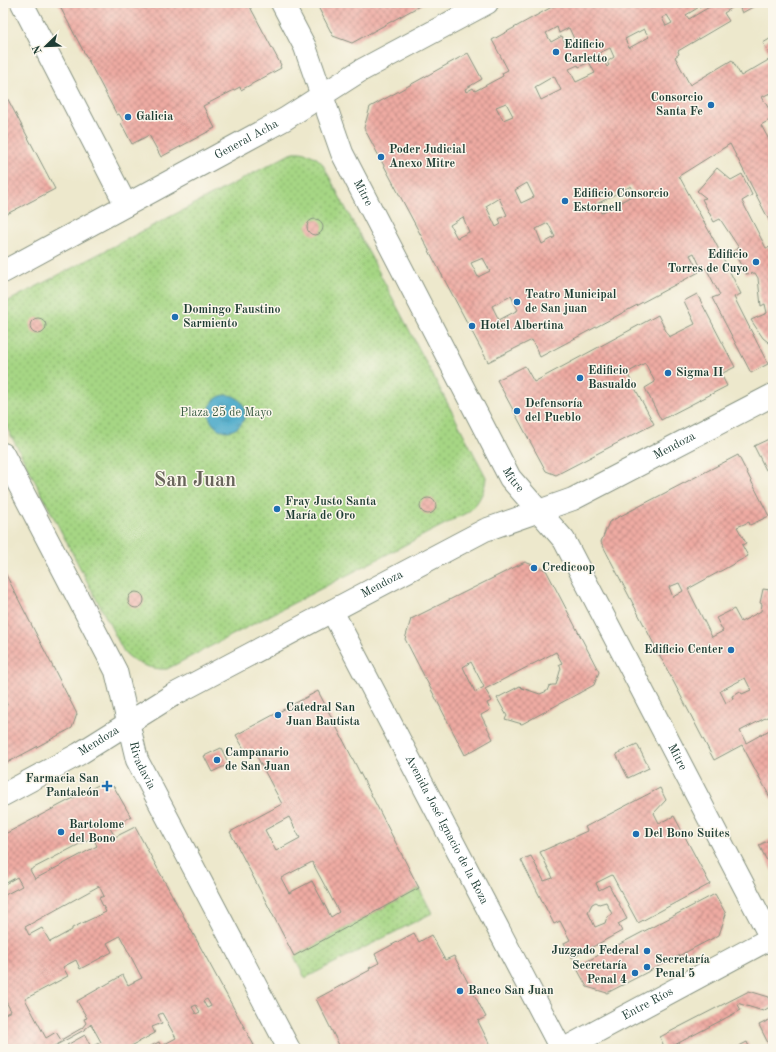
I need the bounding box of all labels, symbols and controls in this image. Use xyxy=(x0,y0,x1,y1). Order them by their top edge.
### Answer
north arrow xyxy=(26,26,66,66)
place label: Edificio Carletto xyxy=(564,39,607,65)
text: N xyxy=(31,43,45,55)
marker: Edificio Carletto xyxy=(551,47,561,57)
place label: Consorcio Santa Fe xyxy=(651,92,703,118)
marker: Consorcio Santa Fe xyxy=(706,100,716,110)
place label: Galicia xyxy=(136,111,173,123)
marker: Galicia xyxy=(123,112,133,122)
street label: General Acha xyxy=(213,118,280,162)
place label: Poder Judicial Anexo Mitre xyxy=(389,144,466,170)
marker: Poder Judicial Anexo Mitre xyxy=(376,152,386,162)
street label: Mitre xyxy=(351,178,375,209)
place label: Edificio Consorcio Estornell xyxy=(573,188,669,214)
marker: Edificio Consorcio Estornell xyxy=(560,196,570,206)
place label: Edificio Torres de Cuyo xyxy=(668,249,748,275)
marker: Edificio Torres de Cuyo xyxy=(751,257,761,267)
place label: Teatro Municipal de San juan xyxy=(525,289,617,315)
marker: Teatro Municipal de San juan xyxy=(512,297,522,307)
place label: Domingo Faustino Sarmiento xyxy=(183,304,281,330)
marker: Domingo Faustino Sarmiento xyxy=(170,312,180,322)
place label: Hotel Albertina xyxy=(480,320,564,332)
marker: Hotel Albertina xyxy=(467,321,477,331)
place label: Edificio Basualdo xyxy=(588,365,637,391)
place label: Sigma II xyxy=(676,367,723,379)
marker: Sigma II xyxy=(663,368,673,378)
marker: Edificio Basualdo xyxy=(575,373,585,383)
place label: Defensoría del Pueblo xyxy=(525,398,583,424)
park label: Plaza 25 de Mayo xyxy=(180,406,272,419)
marker: Defensoría del Pueblo xyxy=(512,406,522,416)
street label: Mendoza xyxy=(652,430,698,462)
street label: Mitre xyxy=(500,466,526,495)
district label: San Juan xyxy=(154,471,236,491)
place label: Fray Justo Santa María de Oro xyxy=(285,496,376,522)
marker: Fray Justo Santa María de Oro xyxy=(272,504,282,514)
place label: Credicoop xyxy=(542,562,595,574)
marker: Credicoop xyxy=(529,563,539,573)
street label: Mendoza xyxy=(359,568,405,600)
place label: Edificio Center xyxy=(644,644,723,656)
marker: Edificio Center xyxy=(726,645,736,655)
place label: Catedral San Juan Bautista xyxy=(286,702,360,728)
marker: Catedral San Juan Bautista xyxy=(273,710,283,720)
street label: Mendoza xyxy=(77,724,122,759)
street label: Rivadavia xyxy=(127,740,157,792)
street label: Mitre xyxy=(665,742,689,773)
place label: Campanario de San Juan xyxy=(225,747,290,773)
street label: Avenida José Ignacio de la Roza xyxy=(403,753,490,907)
marker: Campanario de San Juan xyxy=(212,755,222,765)
place label: Farmacia San Pantaleón xyxy=(26,773,99,799)
marker: Farmacia San Pantaleón xyxy=(102,781,112,791)
place label: Bartolome del Bono xyxy=(69,819,125,845)
marker: Bartolome del Bono xyxy=(56,827,66,837)
place label: Del Bono Suites xyxy=(644,828,730,840)
marker: Del Bono Suites xyxy=(631,829,641,839)
place label: Juzgado Federal xyxy=(551,945,639,957)
marker: Juzgado Federal xyxy=(642,946,652,956)
place label: Secretaría Penal 5 xyxy=(655,954,710,980)
place label: Secretaría Penal 4 xyxy=(572,960,627,986)
marker: Secretaría Penal 5 xyxy=(642,962,652,972)
marker: Secretaría Penal 4 xyxy=(630,968,640,978)
place label: Banco San Juan xyxy=(468,985,554,997)
marker: Banco San Juan xyxy=(455,986,465,996)
street label: Entre Ríos xyxy=(620,986,675,1023)

